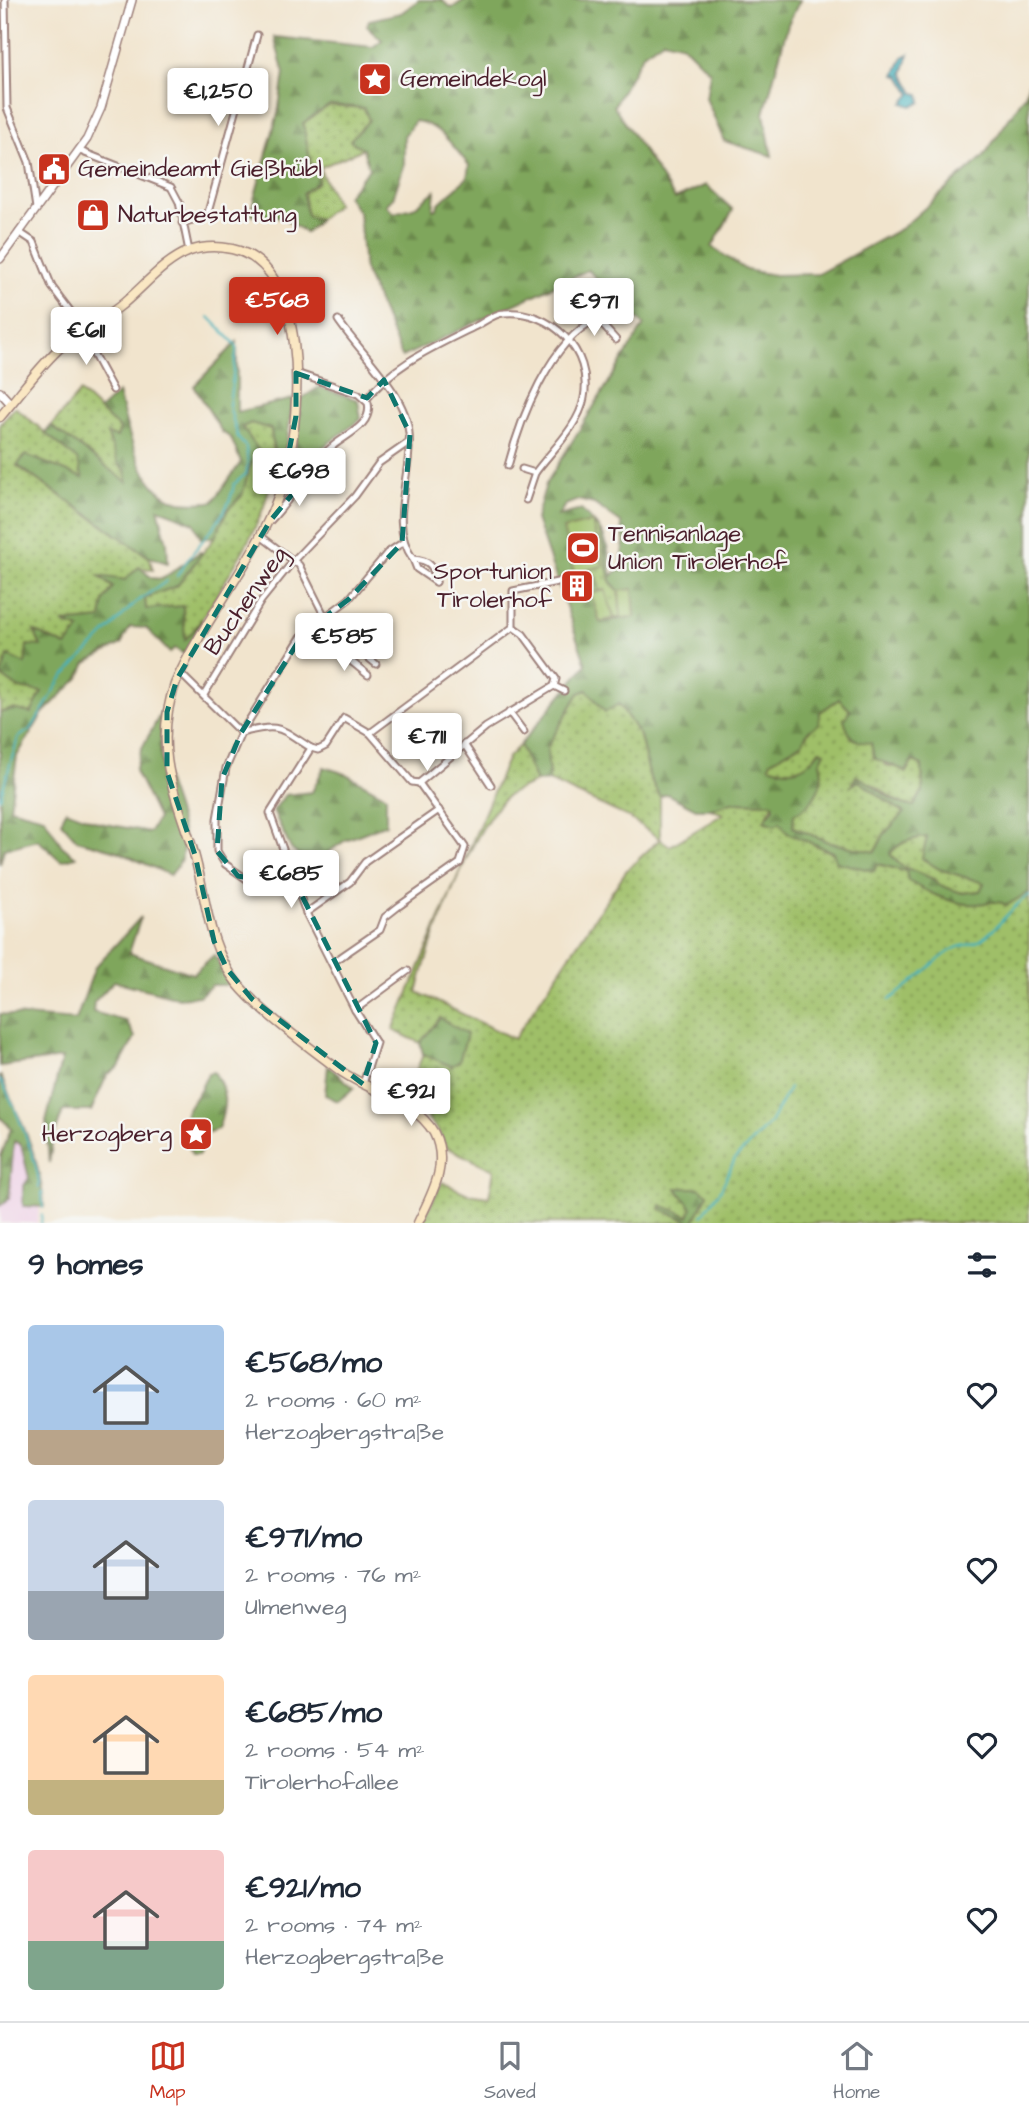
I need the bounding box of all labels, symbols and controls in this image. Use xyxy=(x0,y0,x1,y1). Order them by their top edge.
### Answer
place icon: Gemeindekogl xyxy=(356,60,394,98)
place label: Gemeindekogl xyxy=(400,62,547,97)
pin: €1,250 xyxy=(161,68,275,128)
text: €1,250 xyxy=(183,75,253,107)
public building icon: Gemeindeamt Gießhübl xyxy=(35,150,73,188)
place label: Gemeindeamt Gießhübl xyxy=(78,152,322,186)
shop icon: Naturbestattung xyxy=(74,196,112,234)
place label: Naturbestattung xyxy=(118,198,297,233)
pin: €568 xyxy=(236,278,318,337)
pin: €971 xyxy=(553,278,635,338)
text: €568 xyxy=(245,284,309,316)
text: €971 xyxy=(570,285,618,317)
pin: €611 xyxy=(45,308,127,367)
text: €611 xyxy=(67,314,105,346)
pin: €698 xyxy=(258,448,340,508)
text: €698 xyxy=(269,455,329,487)
place label: Tennisanlage Union Tirolerhof xyxy=(608,517,788,579)
sports icon: Tennisanlage Union Tirolerhof xyxy=(564,529,602,567)
street label: Buchenweg xyxy=(196,540,297,663)
place label: Sportunion Tirolerhof xyxy=(433,555,553,617)
building icon: Sportunion Tirolerhof xyxy=(558,567,596,605)
pin: €585 xyxy=(303,614,385,673)
text: €585 xyxy=(311,620,377,652)
pin: €711 xyxy=(386,714,468,773)
text: €711 xyxy=(408,720,446,752)
pin: €685 xyxy=(250,850,332,910)
text: €685 xyxy=(259,857,323,889)
pin: €921 xyxy=(370,1068,452,1128)
text: €921 xyxy=(387,1075,435,1107)
place icon: Herzogberg xyxy=(177,1115,215,1153)
place label: Herzogberg xyxy=(41,1117,172,1152)
text: 9 homes xyxy=(28,1244,143,1286)
icon: filters xyxy=(963,1246,1001,1284)
text: €568/mo xyxy=(245,1342,382,1384)
icon: home xyxy=(84,1353,168,1437)
icon: heart xyxy=(963,1376,1001,1414)
text: 2 rooms · 60 m² xyxy=(245,1384,422,1416)
text: Herzogbergstraße xyxy=(245,1416,444,1448)
text: €971/mo xyxy=(245,1517,362,1559)
icon: home xyxy=(84,1528,168,1612)
icon: heart xyxy=(963,1551,1001,1589)
text: 2 rooms · 76 m² xyxy=(245,1559,421,1591)
text: Ulmenweg xyxy=(245,1591,346,1623)
text: €685/mo xyxy=(245,1692,382,1734)
icon: home xyxy=(84,1703,168,1787)
icon: heart xyxy=(963,1726,1001,1764)
text: 2 rooms · 54 m² xyxy=(245,1734,425,1766)
text: Tirolerhofallee xyxy=(245,1766,399,1798)
text: €921/mo xyxy=(245,1867,361,1909)
icon: home xyxy=(84,1878,168,1962)
icon: heart xyxy=(963,1901,1001,1939)
text: 2 rooms · 74 m² xyxy=(245,1909,423,1941)
text: Herzogbergstraße xyxy=(245,1941,444,1973)
tab: Map xyxy=(149,2037,187,2106)
tab: Saved xyxy=(484,2037,536,2106)
tab: Home xyxy=(833,2037,880,2106)

